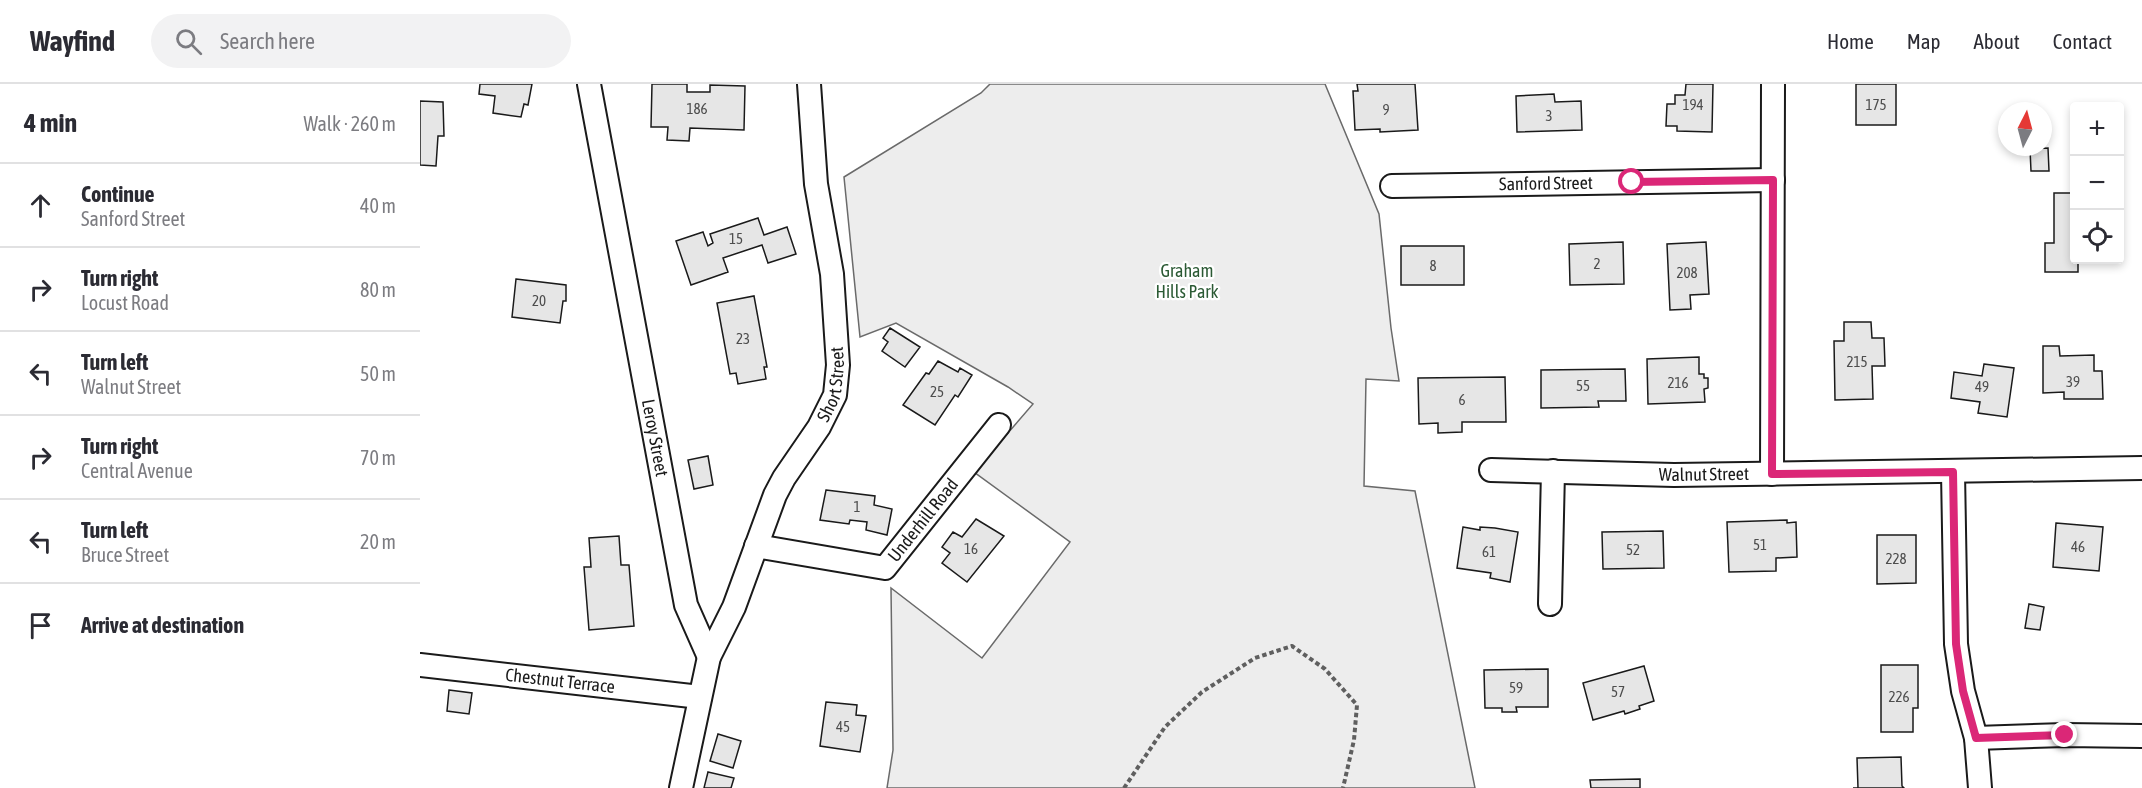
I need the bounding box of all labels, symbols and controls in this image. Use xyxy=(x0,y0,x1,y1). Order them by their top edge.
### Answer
search box xyxy=(151,14,571,68)
text: Wayfind xyxy=(30,25,115,57)
icon: search xyxy=(172,25,205,58)
text: Search here xyxy=(220,28,315,54)
text: Home xyxy=(1827,29,1874,53)
text: Map xyxy=(1907,29,1941,53)
text: About xyxy=(1974,29,2020,53)
text: Contact xyxy=(2053,29,2112,53)
house number: 194 xyxy=(1682,96,1704,113)
house number: 175 xyxy=(1865,96,1887,113)
house number: 186 xyxy=(686,100,708,117)
house number: 9 xyxy=(1382,101,1390,118)
north arrow xyxy=(1998,102,2052,156)
map controls xyxy=(2070,102,2124,264)
button: + xyxy=(2070,102,2124,156)
house number: 3 xyxy=(1545,107,1553,124)
text: 4 min xyxy=(24,108,77,138)
text: Walk · 260 m xyxy=(304,112,396,135)
button: − xyxy=(2070,156,2124,210)
route start xyxy=(1618,168,1644,194)
street label: Sanford Street xyxy=(1499,172,1593,194)
text: Continue xyxy=(81,181,155,207)
icon: ahead xyxy=(24,189,57,222)
text: 40 m xyxy=(360,194,396,217)
text: Sanford Street xyxy=(81,207,185,230)
button: locate xyxy=(2070,210,2124,264)
house number: 15 xyxy=(729,230,743,247)
house number: 2 xyxy=(1593,255,1601,272)
house number: 8 xyxy=(1429,257,1437,274)
park label: Graham Hills Park xyxy=(1155,260,1219,302)
house number: 208 xyxy=(1676,264,1698,281)
text: Turn right xyxy=(81,265,158,291)
icon: right xyxy=(24,273,57,306)
text: 80 m xyxy=(360,278,396,301)
text: Locust Road xyxy=(81,291,169,314)
house number: 20 xyxy=(532,292,546,309)
house number: 23 xyxy=(736,330,750,347)
street label: Short Street xyxy=(812,346,848,425)
text: Turn left xyxy=(81,349,148,375)
house number: 215 xyxy=(1846,353,1868,370)
icon: left xyxy=(24,357,57,390)
text: 50 m xyxy=(360,362,396,385)
house number: 39 xyxy=(2066,373,2080,390)
house number: 216 xyxy=(1667,374,1689,391)
text: Walnut Street xyxy=(81,375,181,398)
house number: 55 xyxy=(1576,377,1590,394)
house number: 49 xyxy=(1975,378,1989,395)
house number: 25 xyxy=(930,383,944,400)
house number: 6 xyxy=(1458,391,1466,408)
street label: Leroy Street xyxy=(638,397,673,478)
text: Turn right xyxy=(81,433,158,459)
icon: right xyxy=(24,441,57,474)
text: 70 m xyxy=(360,446,396,469)
text: Central Avenue xyxy=(81,459,193,482)
street label: Walnut Street xyxy=(1659,463,1749,485)
street label: Underhill Road xyxy=(883,474,962,566)
house number: 1 xyxy=(853,498,861,515)
text: Turn left xyxy=(81,517,148,543)
icon: left xyxy=(24,525,57,558)
text: 20 m xyxy=(360,530,396,553)
house number: 51 xyxy=(1753,536,1767,553)
house number: 46 xyxy=(2071,538,2085,555)
house number: 16 xyxy=(964,540,978,557)
house number: 52 xyxy=(1626,541,1640,558)
text: Bruce Street xyxy=(81,543,169,566)
house number: 61 xyxy=(1482,543,1496,560)
house number: 228 xyxy=(1885,550,1907,567)
icon: arrive xyxy=(24,609,57,642)
text: Arrive at destination xyxy=(81,612,244,638)
street label: Chestnut Terrace xyxy=(504,664,616,697)
house number: 59 xyxy=(1509,679,1523,696)
house number: 57 xyxy=(1611,683,1625,700)
house number: 226 xyxy=(1888,688,1910,705)
house number: 45 xyxy=(836,718,850,735)
route end xyxy=(2051,721,2077,747)

